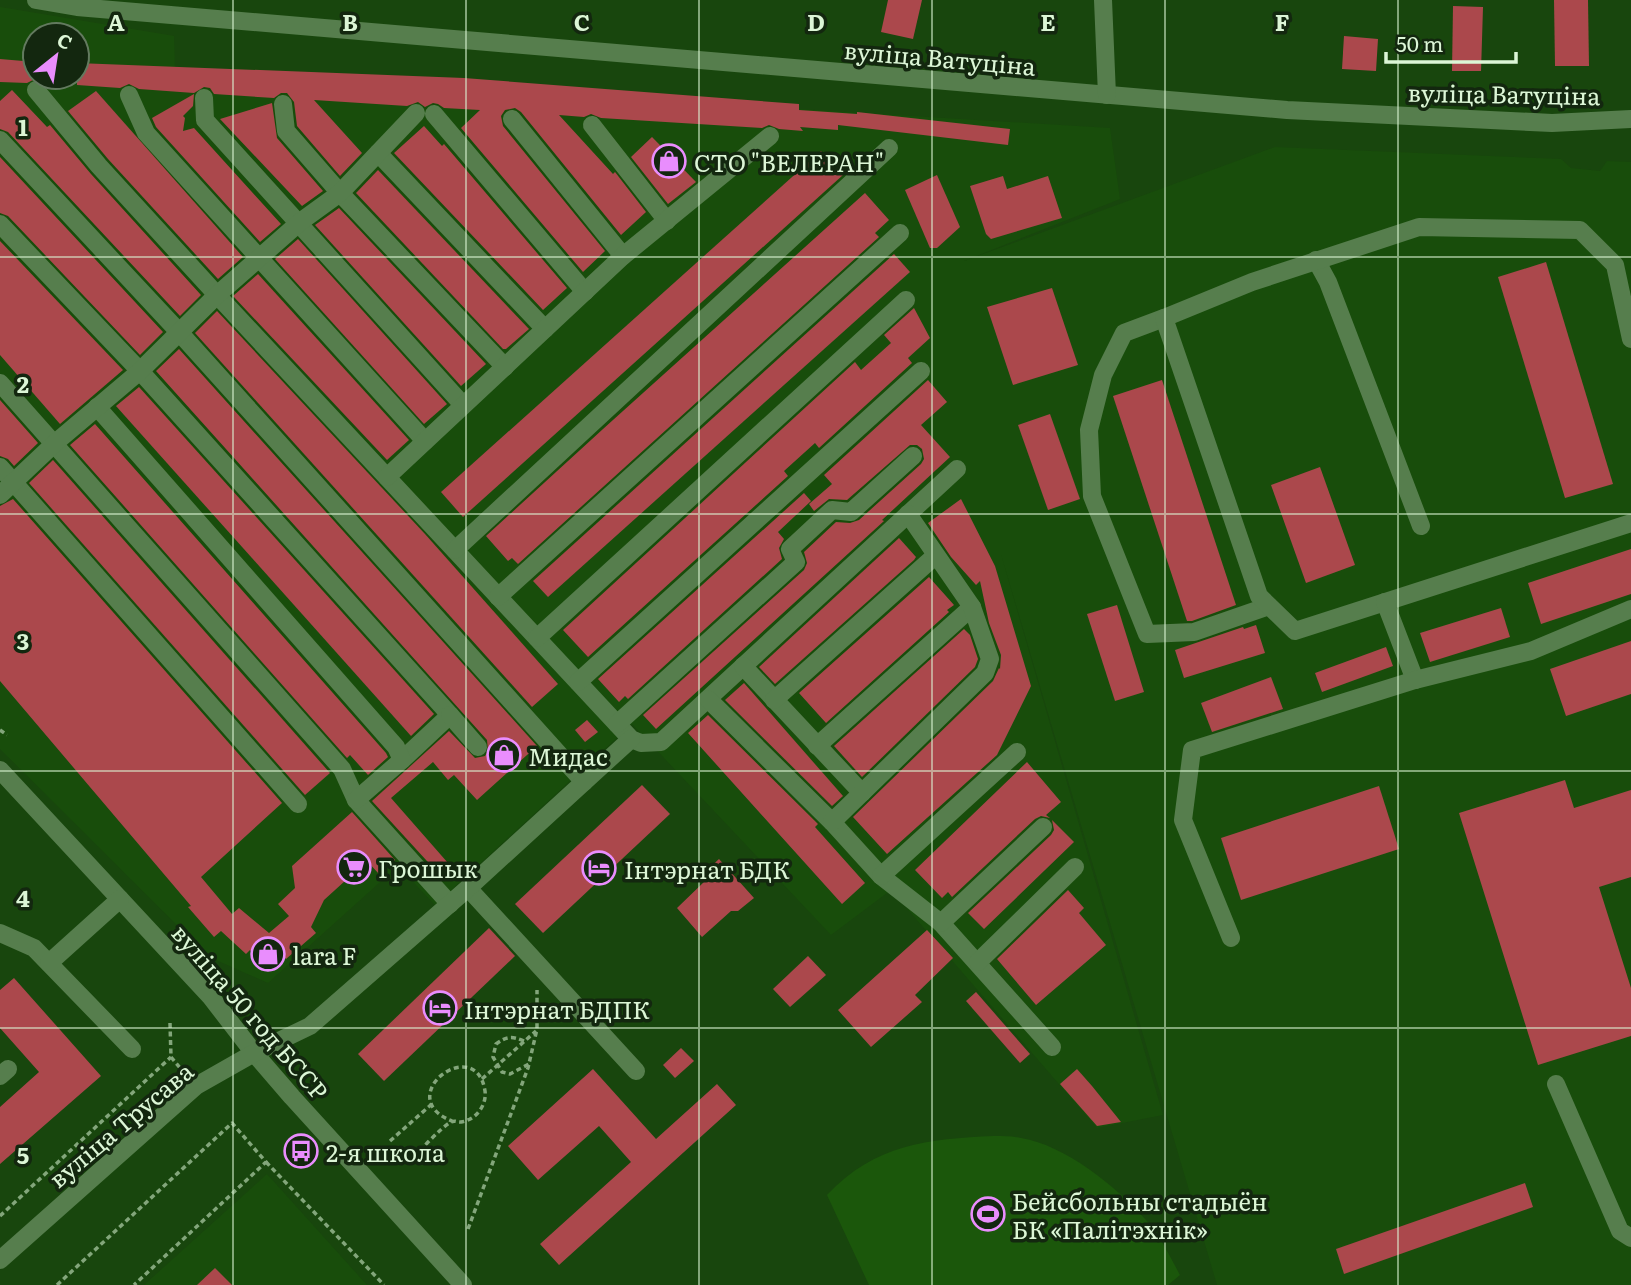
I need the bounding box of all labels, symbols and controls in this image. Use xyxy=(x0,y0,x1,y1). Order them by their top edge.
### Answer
text: A xyxy=(107,4,125,38)
text: B xyxy=(342,4,358,38)
text: C xyxy=(574,4,590,38)
text: D xyxy=(807,4,825,38)
text: E xyxy=(1040,4,1056,38)
text: F xyxy=(1275,4,1290,38)
north arrow xyxy=(21,21,91,91)
scale bar xyxy=(1386,21,1516,65)
text: С xyxy=(52,25,78,56)
text: 50 m xyxy=(1396,27,1443,58)
street label: вуліца Ватуціна xyxy=(843,31,1037,83)
street label: вуліца Ватуціна xyxy=(1407,74,1601,112)
text: 1 xyxy=(18,109,28,143)
shop icon: СТО "ВЕЛЕРАН" xyxy=(650,142,688,180)
place label: СТО "ВЕЛЕРАН" xyxy=(694,144,884,179)
text: 2 xyxy=(17,366,29,400)
text: 3 xyxy=(17,623,29,657)
shop icon: Мидас xyxy=(485,736,523,774)
place label: Мидас xyxy=(528,738,608,773)
supermarket icon: Грошык xyxy=(335,848,373,886)
hotel icon: Інтэрнат БДК xyxy=(580,849,618,887)
place label: Грошык xyxy=(378,850,478,885)
place label: Інтэрнат БДК xyxy=(624,851,790,886)
text: 4 xyxy=(16,880,30,914)
street label: вуліца 50 год БССР xyxy=(165,916,337,1106)
shop icon: lara F xyxy=(249,935,287,973)
place label: lara F xyxy=(292,937,357,972)
hotel icon: Інтэрнат БДПК xyxy=(421,989,459,1027)
place label: Інтэрнат БДПК xyxy=(464,991,650,1026)
street label: вуліца Трусава xyxy=(40,1053,200,1195)
bus stop icon: 2-я школа xyxy=(282,1132,320,1170)
place label: 2-я школа xyxy=(326,1134,445,1169)
text: 5 xyxy=(17,1137,29,1171)
place label: Бейсбольны стадыён БК «Палітэхнік» xyxy=(1012,1183,1267,1246)
sports icon: Бейсбольны стадыён БК «Палітэхнік» xyxy=(969,1195,1007,1233)

